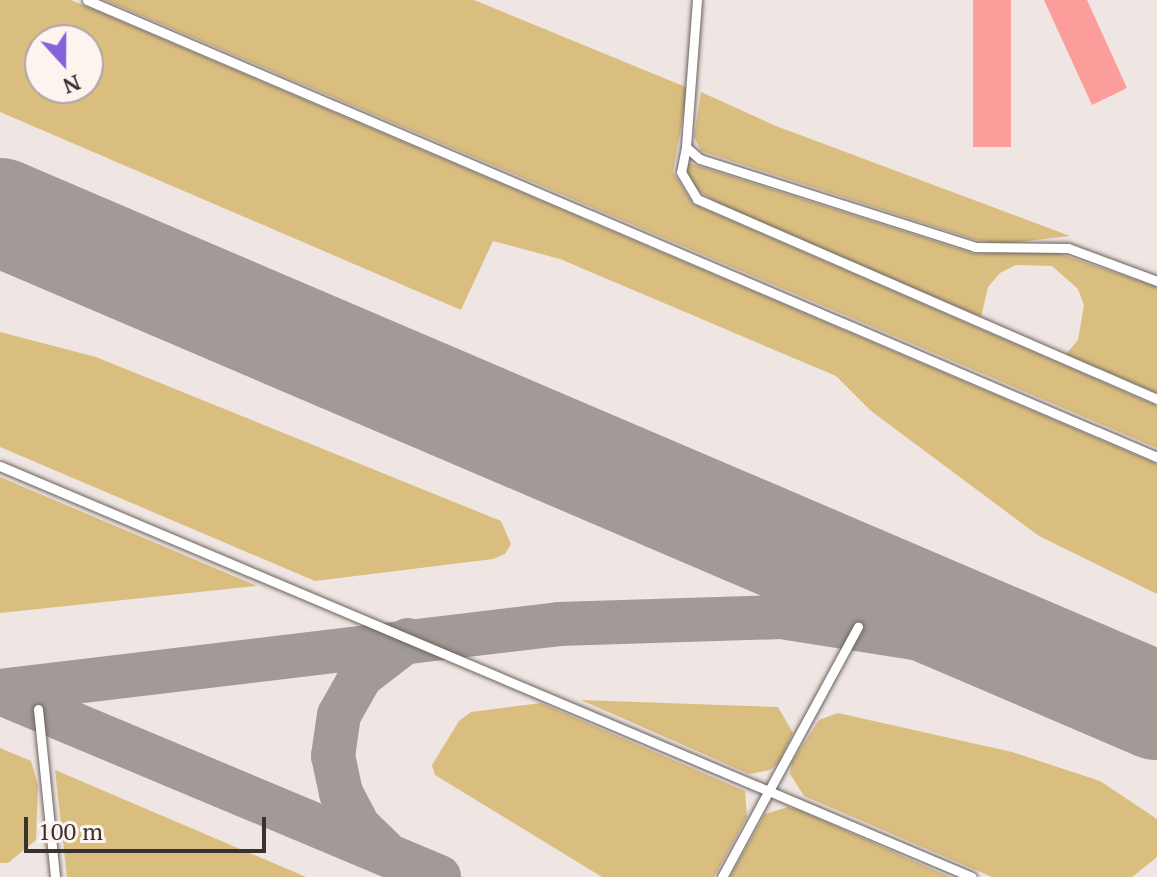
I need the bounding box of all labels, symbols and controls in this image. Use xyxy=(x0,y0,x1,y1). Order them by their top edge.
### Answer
north arrow xyxy=(24,24,104,104)
text: N xyxy=(59,68,85,102)
scale bar xyxy=(28,801,270,851)
text: 100 m xyxy=(38,815,103,847)

